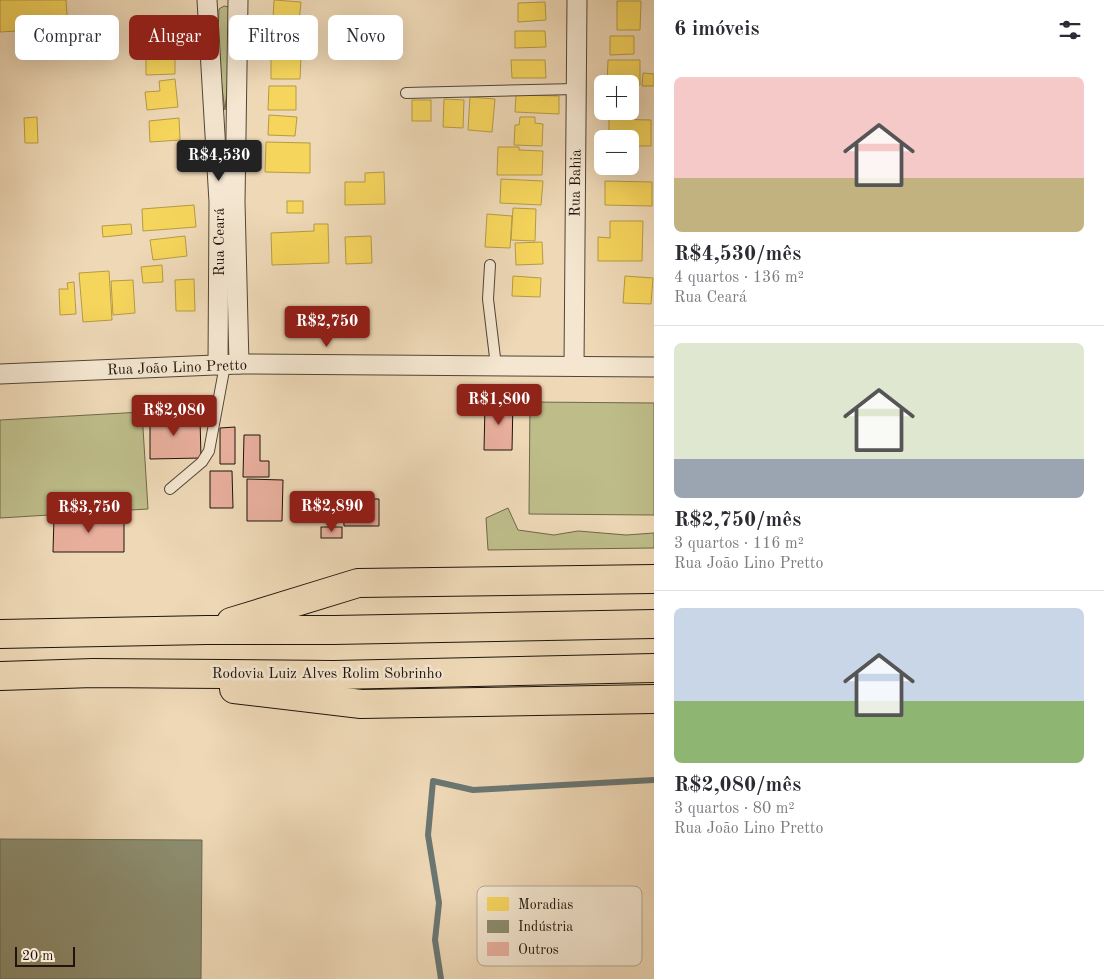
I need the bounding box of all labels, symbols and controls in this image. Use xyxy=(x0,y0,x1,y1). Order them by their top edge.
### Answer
chip: Comprar xyxy=(15,15,119,60)
chip: Alugar xyxy=(129,15,219,60)
chip: Filtros xyxy=(229,15,318,60)
chip: Novo xyxy=(328,15,403,60)
icon: filters xyxy=(1056,16,1084,44)
text: 6 imóveis xyxy=(674,19,759,40)
map controls xyxy=(594,75,639,175)
button: + xyxy=(594,75,639,120)
icon: home xyxy=(834,110,924,200)
button: − xyxy=(594,130,639,175)
pin: R$4,530 xyxy=(173,140,265,182)
text: R$4,530 xyxy=(188,148,250,164)
street label: Rua Bahia xyxy=(568,148,585,217)
street label: Rua Ceará xyxy=(213,207,228,276)
text: R$4,530/mês xyxy=(674,244,801,265)
text: 4 quartos · 136 m² xyxy=(674,270,804,286)
text: Rua Ceará xyxy=(674,290,747,306)
pin: R$2,750 xyxy=(281,306,373,348)
text: R$2,750 xyxy=(296,314,358,330)
street label: Rua João Lino Pretto xyxy=(107,359,247,378)
icon: home xyxy=(834,375,924,465)
pin: R$1,800 xyxy=(453,384,545,426)
text: R$1,800 xyxy=(468,392,530,408)
pin: R$2,080 xyxy=(128,394,220,437)
text: R$2,080 xyxy=(143,403,205,419)
pin: R$2,890 xyxy=(286,490,378,533)
pin: R$3,750 xyxy=(43,492,135,534)
text: R$2,890 xyxy=(301,499,363,515)
text: R$3,750 xyxy=(58,500,120,516)
text: R$2,750/mês xyxy=(674,510,801,531)
text: 3 quartos · 116 m² xyxy=(674,536,804,552)
text: Rua João Lino Pretto xyxy=(674,556,823,572)
icon: home xyxy=(834,640,924,730)
street label: Rodovia Luiz Alves Rolim Sobrinho xyxy=(212,667,442,682)
text: R$2,080/mês xyxy=(674,775,801,796)
text: 3 quartos · 80 m² xyxy=(674,801,795,817)
text: Rua João Lino Pretto xyxy=(674,821,823,837)
legend xyxy=(477,886,642,966)
text: Moradias xyxy=(518,898,573,912)
text: Indústria xyxy=(518,920,573,934)
text: Outros xyxy=(518,943,559,957)
scale bar xyxy=(15,944,75,967)
text: 20 m xyxy=(22,949,53,963)

